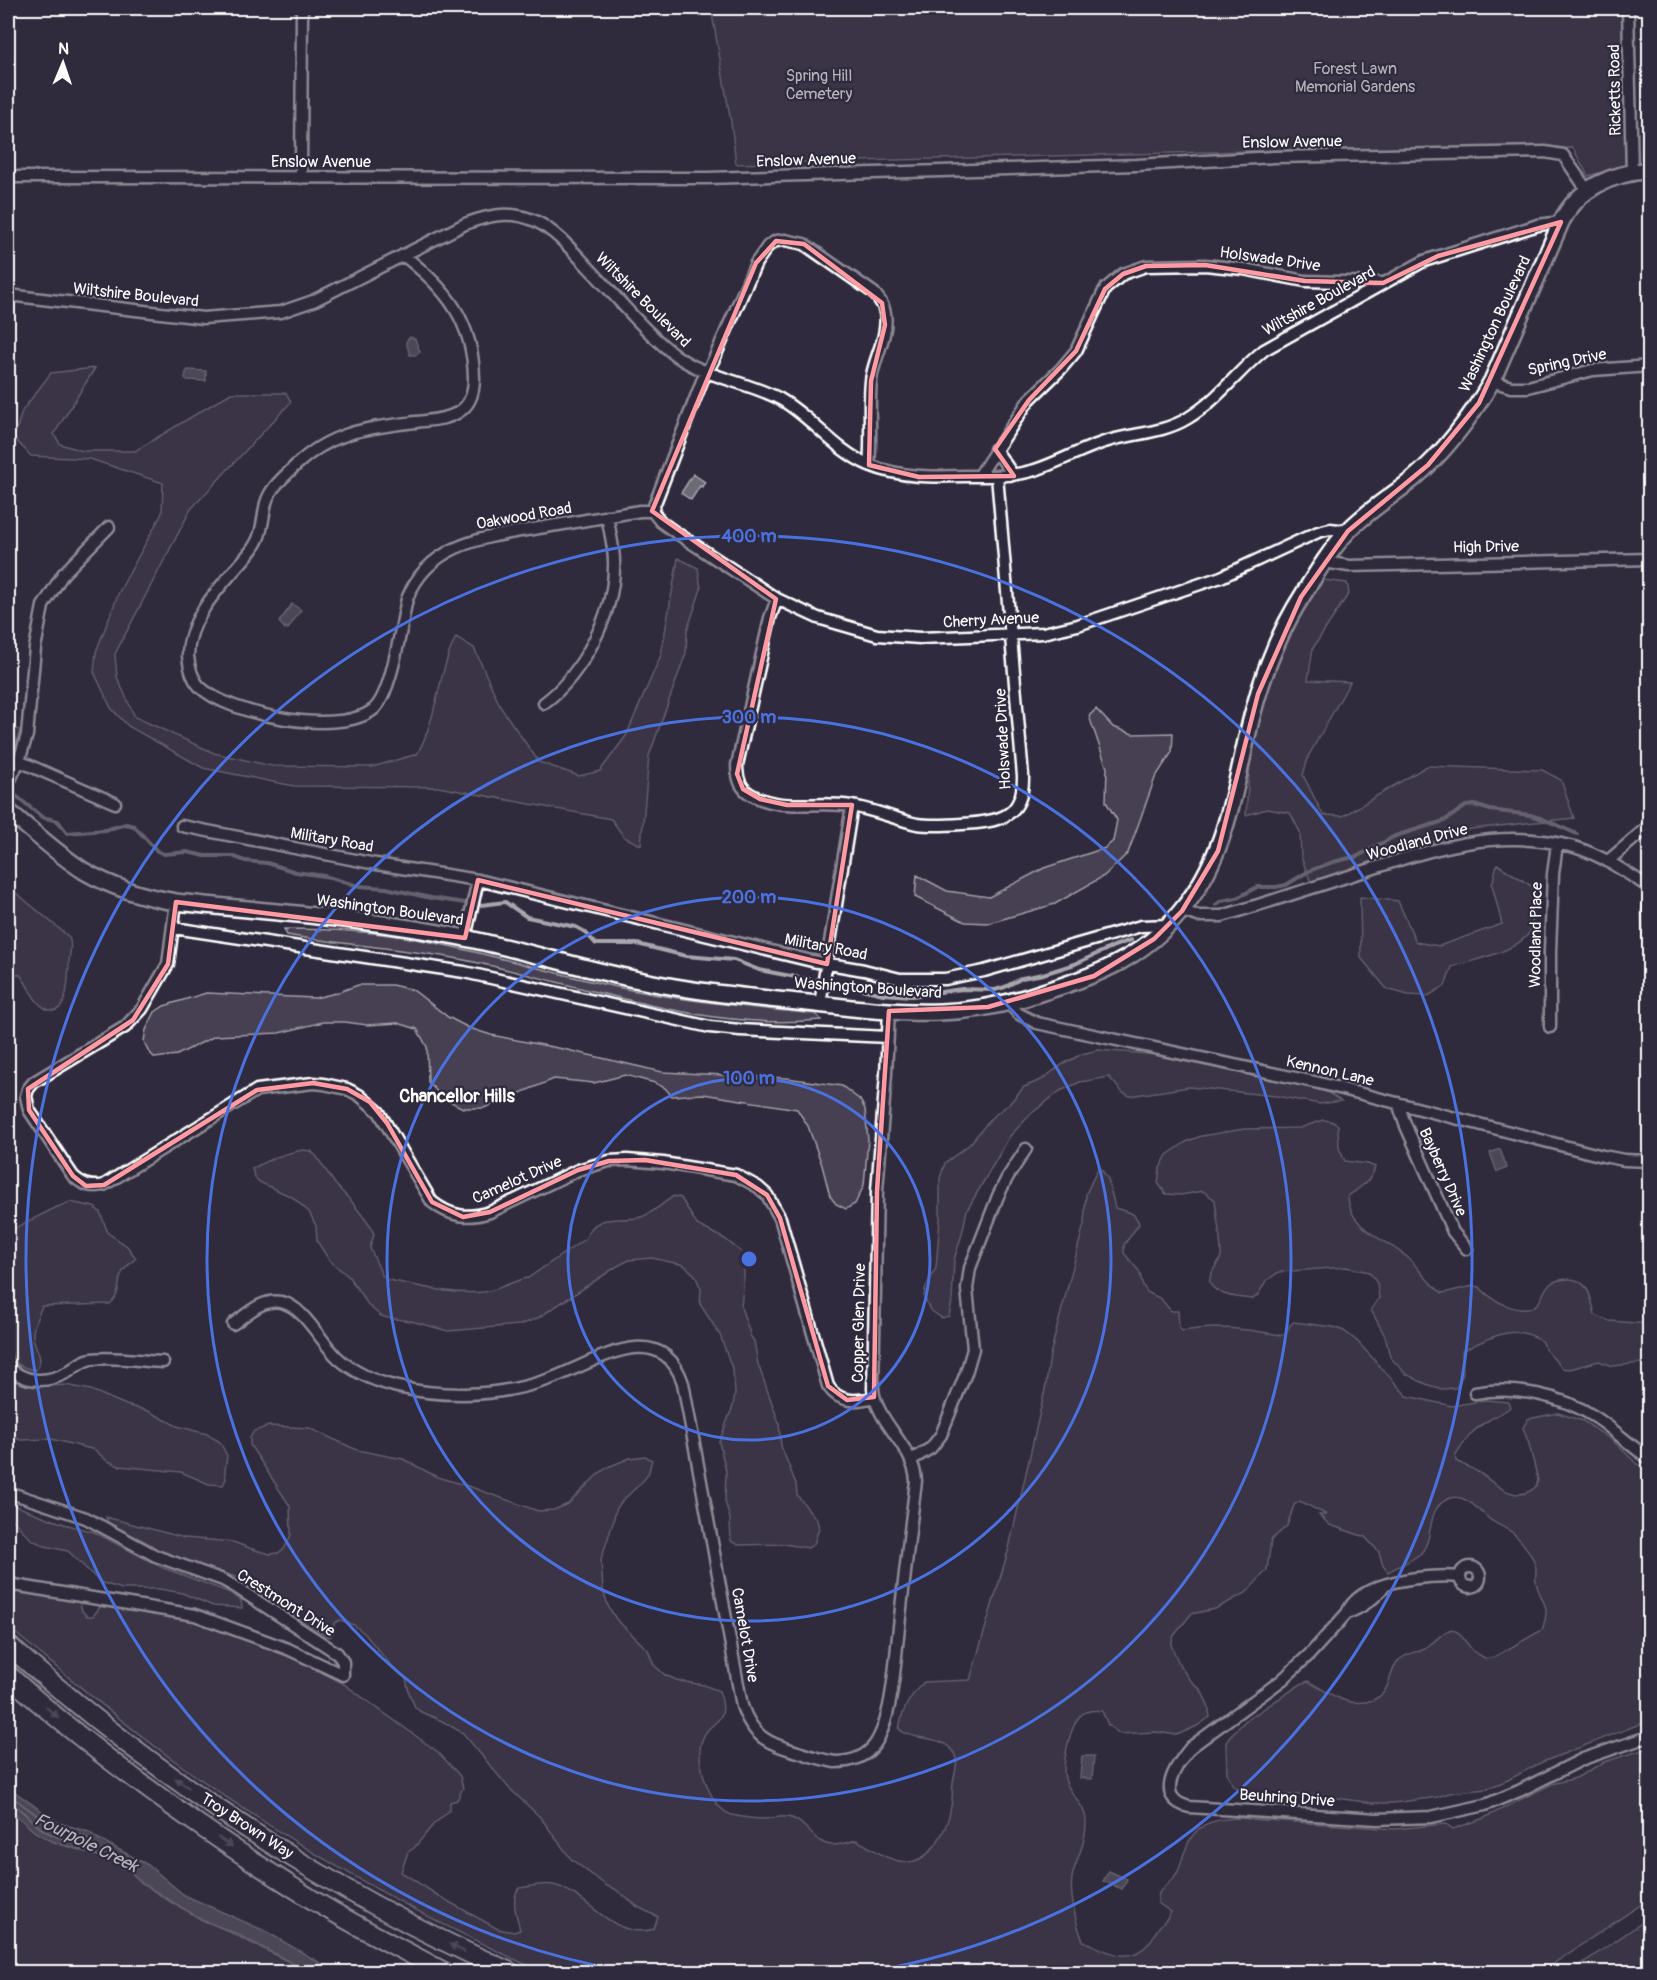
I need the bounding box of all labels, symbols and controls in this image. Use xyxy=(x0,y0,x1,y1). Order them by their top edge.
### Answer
north arrow xyxy=(33,33,93,93)
text: N xyxy=(58,39,69,59)
street label: Ricketts Road xyxy=(1604,44,1626,136)
park label: Forest Lawn Memorial Gardens xyxy=(1295,59,1415,97)
park label: Spring Hill Cemetery xyxy=(786,66,852,104)
street label: Enslow Avenue xyxy=(1242,131,1342,153)
street label: Enslow Avenue xyxy=(756,148,856,172)
street label: Enslow Avenue xyxy=(271,152,371,172)
street label: Holswade Drive xyxy=(1218,242,1322,276)
street label: Wiltshire Boulevard xyxy=(591,248,695,352)
street label: Washington Boulevard xyxy=(1455,253,1535,395)
street label: Wiltshire Boulevard xyxy=(1259,262,1379,340)
street label: Wiltshire Boulevard xyxy=(72,278,200,312)
street label: Spring Drive xyxy=(1526,344,1608,380)
street label: Oakwood Road xyxy=(475,498,573,534)
text: 400 m xyxy=(722,525,776,548)
street label: High Drive xyxy=(1453,536,1519,558)
street label: Cherry Avenue xyxy=(942,607,1040,633)
street label: Holswade Drive xyxy=(990,688,1016,790)
text: 300 m xyxy=(722,706,776,729)
street label: Woodland Drive xyxy=(1364,819,1470,865)
street label: Military Road xyxy=(289,823,375,857)
street label: Woodland Place xyxy=(1525,882,1547,988)
text: 200 m xyxy=(722,886,776,909)
street label: Washington Boulevard xyxy=(315,890,465,930)
street label: Military Road xyxy=(783,929,869,965)
street label: Washington Boulevard xyxy=(793,973,943,1003)
street label: Kennon Lane xyxy=(1284,1051,1376,1091)
text: 100 m xyxy=(723,1067,775,1090)
district label: Chancellor Hills xyxy=(399,1085,516,1108)
street label: Bayberry Drive xyxy=(1415,1125,1471,1220)
street label: Camelot Drive xyxy=(469,1151,565,1209)
centre of rings xyxy=(739,1249,759,1269)
street label: Copper Glen Drive xyxy=(848,1263,870,1383)
street label: Crestmont Drive xyxy=(233,1565,339,1641)
street label: Camelot Drive xyxy=(727,1586,763,1684)
one-way arrow xyxy=(44,1706,60,1719)
one-way arrow xyxy=(174,1777,190,1789)
street label: Beuhring Drive xyxy=(1239,1785,1336,1811)
street label: Troy Brown Way xyxy=(197,1789,297,1864)
water label: Fourpole Creek xyxy=(30,1808,143,1879)
one-way arrow xyxy=(217,1836,233,1847)
one-way arrow xyxy=(448,1943,466,1953)

